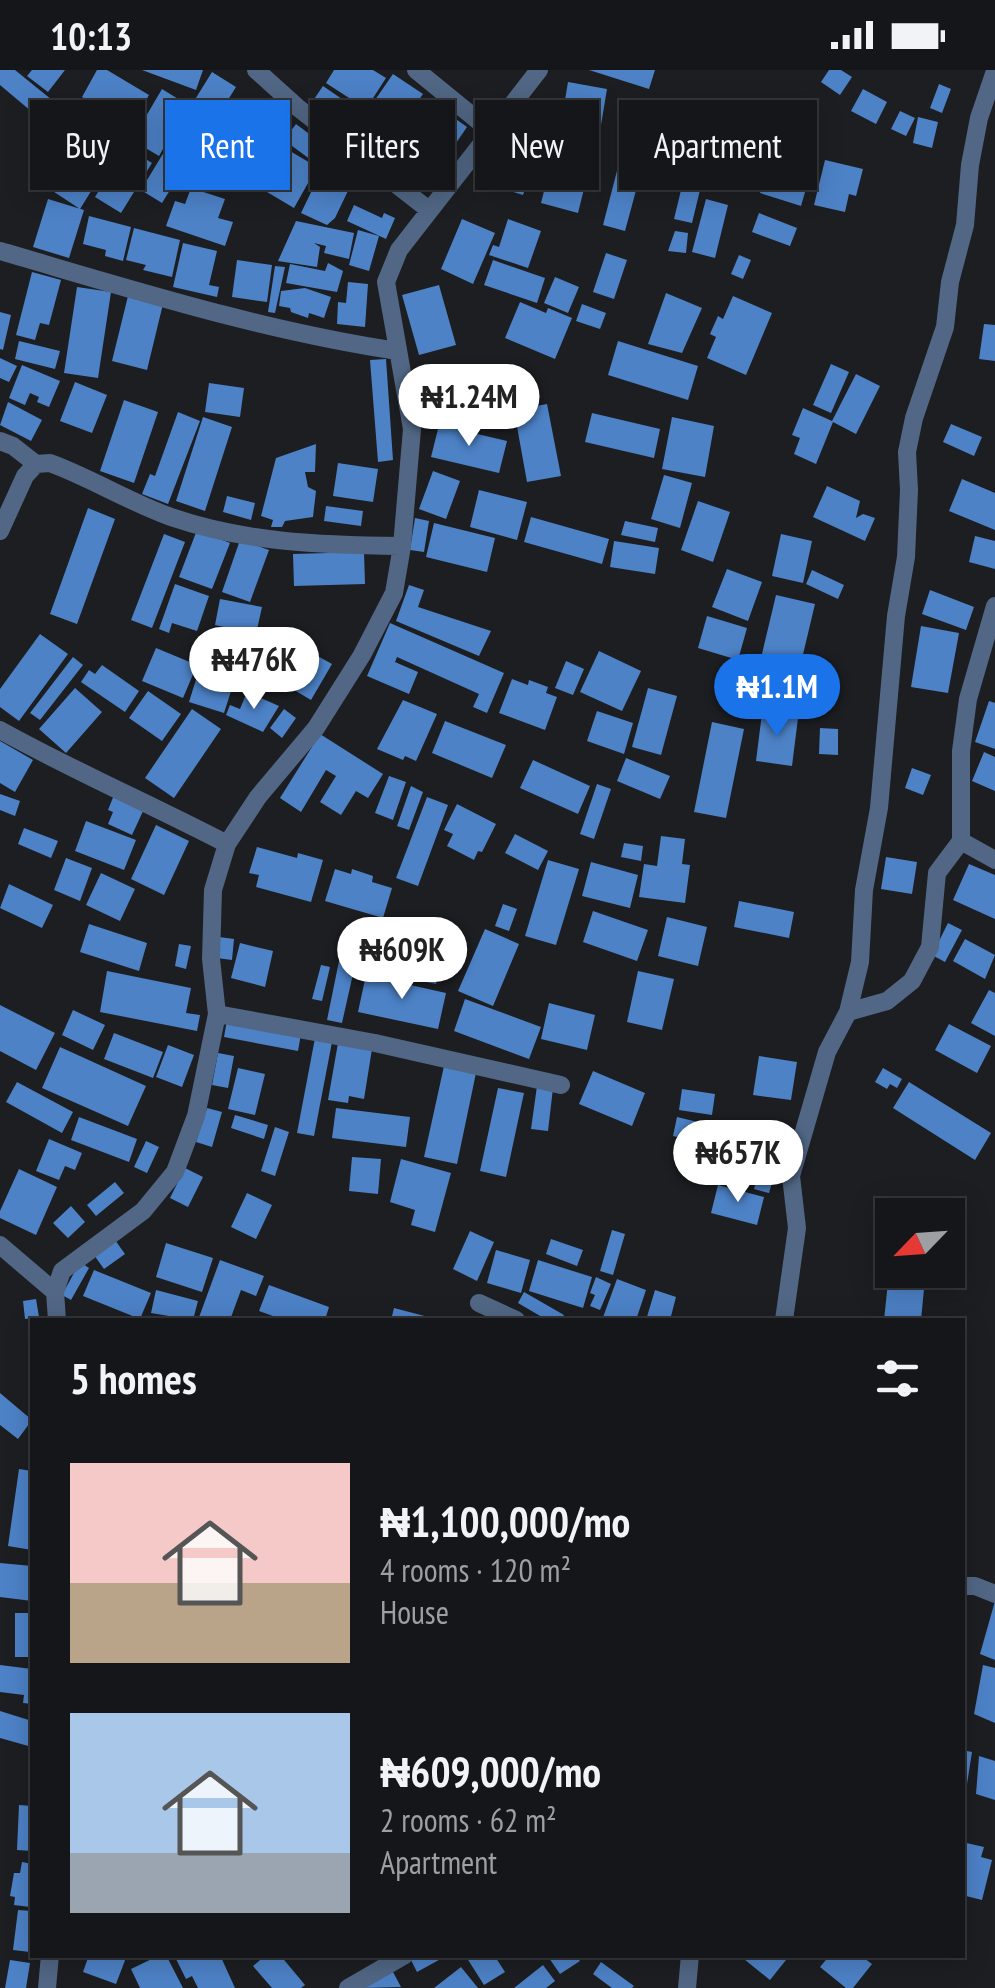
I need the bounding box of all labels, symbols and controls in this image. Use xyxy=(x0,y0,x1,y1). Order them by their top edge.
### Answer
text: 10:13 xyxy=(50,11,132,60)
chip: Buy xyxy=(30,100,145,190)
chip: Rent xyxy=(165,100,290,190)
chip: Filters xyxy=(310,100,455,190)
chip: New xyxy=(475,100,599,190)
chip: Apartment xyxy=(619,100,817,190)
pin: ₦1.24M xyxy=(388,364,550,449)
text: ₦1.24M xyxy=(420,375,518,417)
pin: ₦476K xyxy=(184,627,324,712)
text: ₦476K xyxy=(211,638,297,680)
pin: ₦1.1M xyxy=(707,654,847,739)
text: ₦1.1M xyxy=(736,665,818,707)
pin: ₦609K xyxy=(332,917,472,1002)
text: ₦609K xyxy=(359,928,445,970)
pin: ₦657K xyxy=(668,1120,808,1205)
text: ₦657K xyxy=(695,1131,781,1173)
north arrow xyxy=(875,1198,965,1288)
map controls xyxy=(875,1198,965,1288)
text: 5 homes xyxy=(70,1351,197,1406)
icon: filters xyxy=(870,1351,925,1406)
text: ₦1,100,000/mo xyxy=(380,1494,630,1549)
icon: home xyxy=(150,1503,270,1623)
text: 4 rooms · 120 m² xyxy=(380,1549,571,1591)
text: House xyxy=(380,1591,449,1633)
text: ₦609,000/mo xyxy=(380,1744,601,1799)
icon: home xyxy=(150,1753,270,1873)
text: 2 rooms · 62 m² xyxy=(380,1799,557,1841)
text: Apartment xyxy=(380,1841,497,1883)

